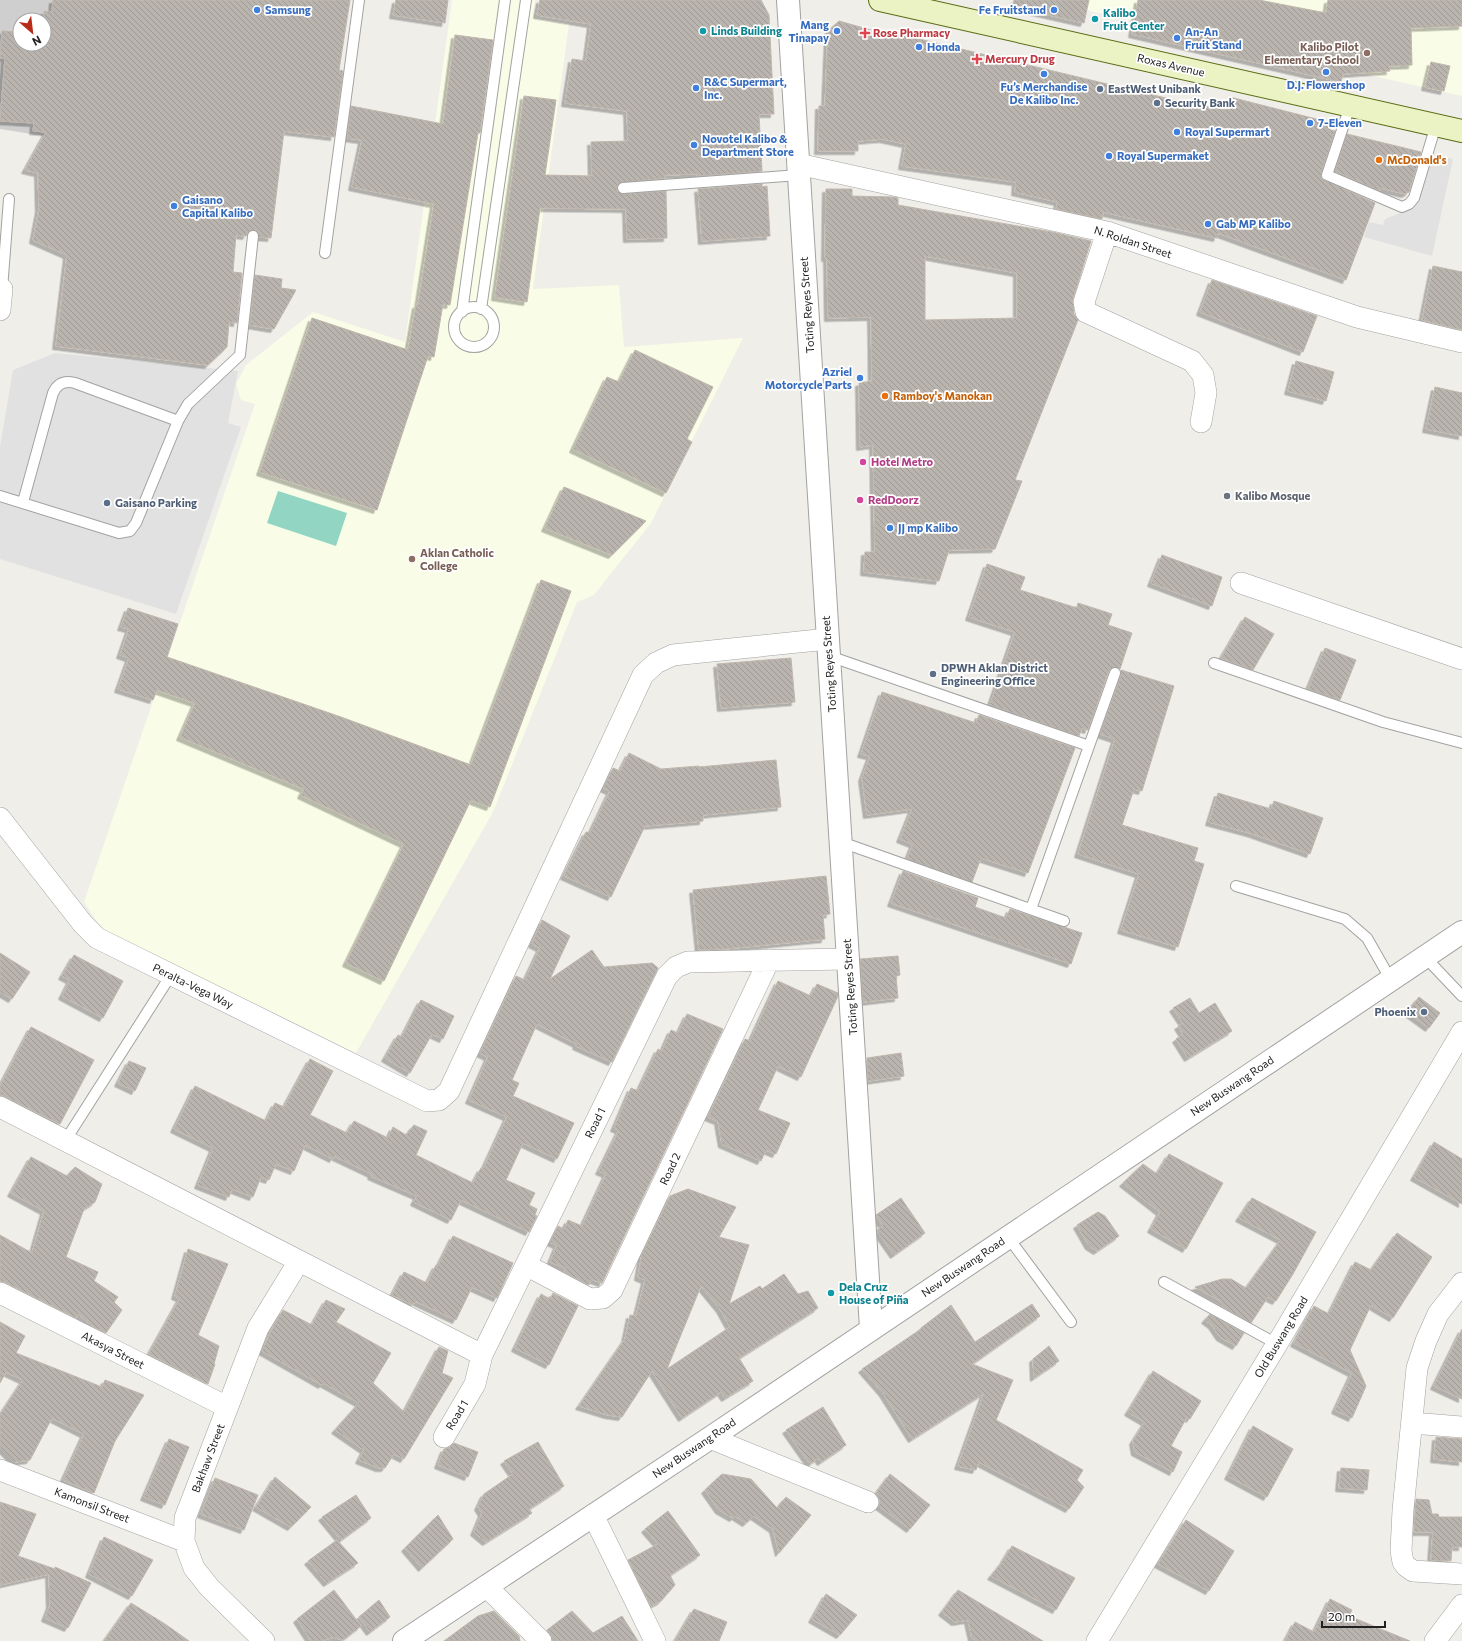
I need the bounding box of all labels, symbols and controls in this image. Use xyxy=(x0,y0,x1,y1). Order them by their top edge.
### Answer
place label: Samsung xyxy=(265,3,311,16)
place label: Fe Fruitstand xyxy=(979,3,1046,16)
marker: Samsung xyxy=(252,5,262,15)
marker: Fe Fruitstand xyxy=(1049,5,1059,15)
place label: Kalibo Fruit Center xyxy=(1103,6,1165,32)
north arrow xyxy=(12,12,52,52)
marker: Kalibo Fruit Center xyxy=(1090,14,1100,24)
place label: Mang Tinapay xyxy=(788,18,829,44)
place label: Linds Building xyxy=(711,24,782,37)
place label: An-An Fruit Stand xyxy=(1185,25,1242,51)
marker: Linds Building xyxy=(698,26,708,36)
marker: Mang Tinapay xyxy=(832,26,842,36)
place label: Rose Pharmacy xyxy=(873,26,950,39)
marker: Rose Pharmacy xyxy=(860,28,870,38)
marker: An-An Fruit Stand xyxy=(1172,33,1182,43)
text: N xyxy=(30,34,44,49)
place label: Honda xyxy=(927,40,961,53)
place label: Kalibo Pilot Elementary School xyxy=(1264,40,1359,66)
marker: Honda xyxy=(914,42,924,52)
marker: Kalibo Pilot Elementary School xyxy=(1362,48,1372,58)
street label: Roxas Avenue xyxy=(1136,50,1206,79)
place label: Mercury Drug xyxy=(985,52,1055,65)
marker: Mercury Drug xyxy=(972,54,982,64)
marker: D.J. Flowershop xyxy=(1321,67,1331,77)
marker: Fu’s Merchandise De Kalibo Inc. xyxy=(1039,69,1049,79)
place label: R&C Supermart, Inc. xyxy=(704,75,787,101)
place label: D.J. Flowershop xyxy=(1287,78,1366,92)
place label: Fu’s Merchandise De Kalibo Inc. xyxy=(1001,80,1088,106)
place label: EastWest Unibank xyxy=(1108,82,1202,95)
marker: R&C Supermart, Inc. xyxy=(691,83,701,93)
marker: EastWest Unibank xyxy=(1095,84,1105,94)
place label: Security Bank xyxy=(1165,96,1236,109)
marker: Security Bank xyxy=(1152,98,1162,108)
place label: 7-Eleven xyxy=(1318,116,1362,129)
marker: 7-Eleven xyxy=(1305,118,1315,128)
place label: Royal Supermart xyxy=(1185,125,1270,138)
marker: Royal Supermart xyxy=(1172,127,1182,137)
place label: Novotel Kalibo & Department Store xyxy=(702,132,794,158)
marker: Novotel Kalibo & Department Store xyxy=(689,140,699,150)
place label: Royal Supermaket xyxy=(1117,149,1209,162)
marker: Royal Supermaket xyxy=(1104,151,1114,161)
place label: McDonald's xyxy=(1387,153,1447,166)
marker: McDonald's xyxy=(1374,155,1384,165)
place label: Gaisano Capital Kalibo xyxy=(182,193,253,219)
marker: Gaisano Capital Kalibo xyxy=(169,201,179,211)
place label: Gab MP Kalibo xyxy=(1216,217,1291,230)
marker: Gab MP Kalibo xyxy=(1203,219,1213,229)
street label: N. Roldan Street xyxy=(1093,223,1174,260)
street label: Toting Reyes Street xyxy=(797,256,816,354)
place label: Azriel Motorcycle Parts xyxy=(765,365,852,391)
marker: Azriel Motorcycle Parts xyxy=(855,373,865,383)
place label: Ramboy's Manokan xyxy=(893,389,992,402)
marker: Ramboy's Manokan xyxy=(880,391,890,401)
place label: Hotel Metro xyxy=(871,455,934,468)
marker: Hotel Metro xyxy=(858,457,868,467)
place label: Kalibo Mosque xyxy=(1235,489,1311,502)
marker: Kalibo Mosque xyxy=(1222,491,1232,501)
place label: RedDoorz xyxy=(868,493,919,506)
marker: RedDoorz xyxy=(855,495,865,505)
place label: Gaisano Parking xyxy=(115,496,197,509)
marker: Gaisano Parking xyxy=(102,498,112,508)
place label: JJ mp Kalibo xyxy=(898,521,958,535)
marker: JJ mp Kalibo xyxy=(885,523,895,533)
place label: Aklan Catholic College xyxy=(420,546,494,572)
marker: Aklan Catholic College xyxy=(407,554,417,564)
street label: Toting Reyes Street xyxy=(819,615,838,713)
place label: DPWH Aklan District Engineering Office xyxy=(941,661,1048,687)
marker: DPWH Aklan District Engineering Office xyxy=(928,669,938,679)
street label: Toting Reyes Street xyxy=(840,938,859,1036)
street label: Peralta-Vega Way xyxy=(151,960,236,1011)
place label: Phoenix xyxy=(1374,1005,1417,1018)
marker: Phoenix xyxy=(1419,1007,1429,1017)
street label: New Buswang Road xyxy=(1188,1053,1276,1118)
street label: Road 1 xyxy=(582,1105,608,1140)
street label: Road 2 xyxy=(656,1151,683,1187)
street label: New Buswang Road xyxy=(919,1234,1007,1299)
place label: Dela Cruz House of Piña xyxy=(839,1280,909,1306)
marker: Dela Cruz House of Piña xyxy=(826,1288,836,1298)
street label: Old Buswang Road xyxy=(1251,1294,1310,1380)
street label: Akasya Street xyxy=(80,1328,147,1371)
street label: Road 1 xyxy=(443,1397,471,1432)
street label: New Buswang Road xyxy=(650,1415,738,1480)
street label: Bakhaw Street xyxy=(188,1421,227,1494)
street label: Kamonsil Street xyxy=(53,1484,132,1525)
scale bar xyxy=(1322,1603,1385,1629)
text: 20 m xyxy=(1328,1609,1355,1623)

